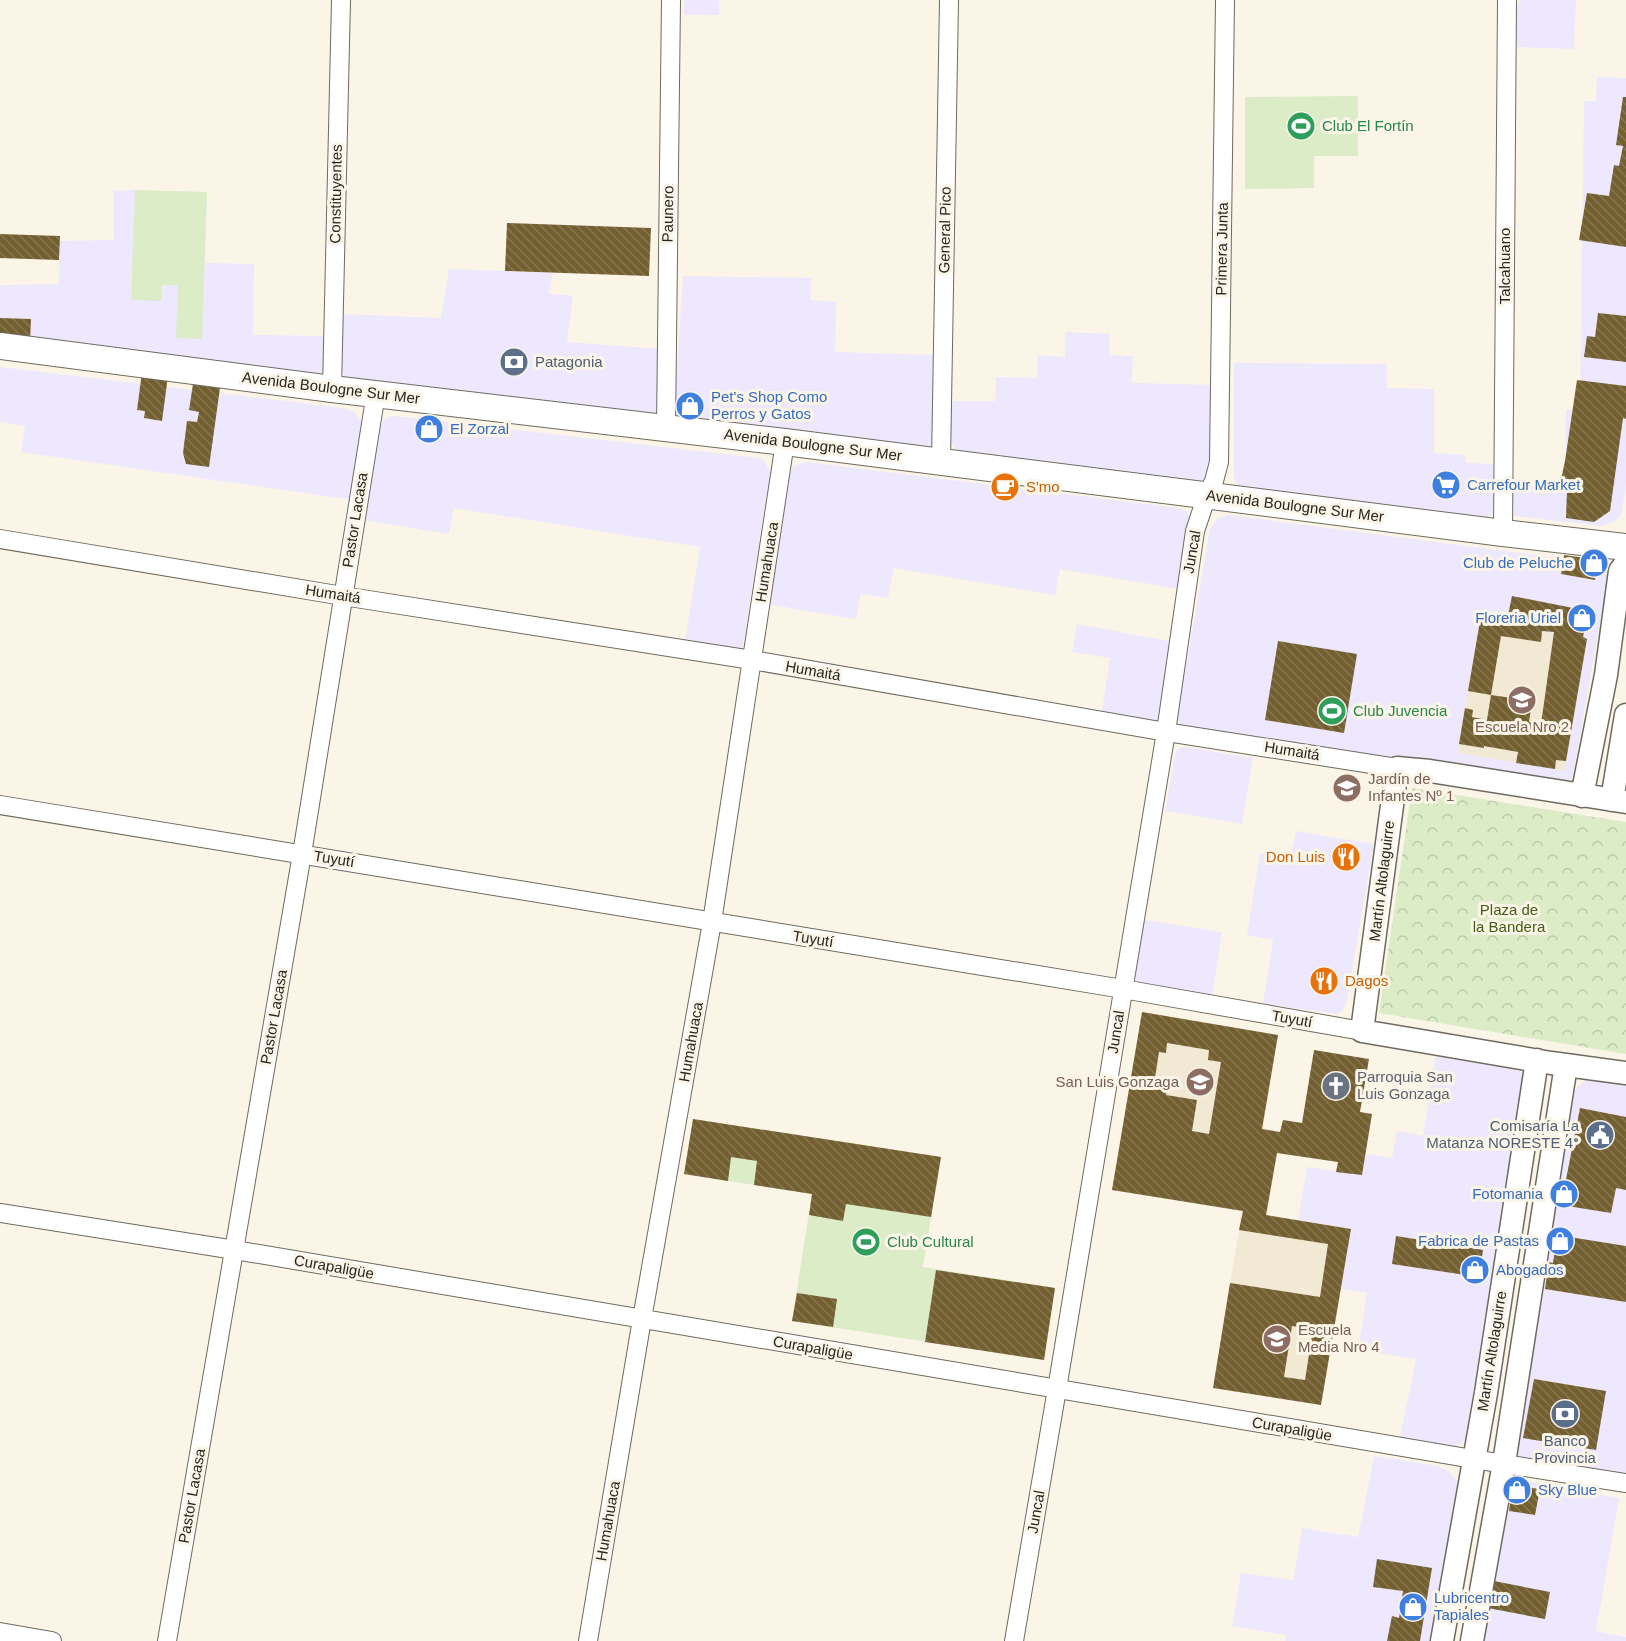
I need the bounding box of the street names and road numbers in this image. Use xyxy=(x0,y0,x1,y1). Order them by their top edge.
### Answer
street label: Constituyentes xyxy=(326,144,345,244)
street label: Paunero xyxy=(659,185,676,242)
street label: General Pico xyxy=(935,186,954,273)
street label: Primera Junta xyxy=(1212,202,1231,296)
street label: Talcahuano xyxy=(1496,228,1513,304)
street label: Avenida Boulogne Sur Mer xyxy=(241,368,421,407)
street label: Avenida Boulogne Sur Mer xyxy=(723,425,903,464)
street label: Pastor Lacasa xyxy=(339,471,371,569)
street label: Avenida Boulogne Sur Mer xyxy=(1205,486,1385,525)
street label: Humahuaca xyxy=(752,520,781,603)
street label: Juncal xyxy=(1179,529,1204,575)
street label: Humaitá xyxy=(304,581,363,606)
street label: Humaitá xyxy=(784,657,843,684)
street label: Humaitá xyxy=(1263,738,1322,763)
street label: Martín Altolaguirre xyxy=(1366,819,1397,942)
street label: Tuyutí xyxy=(312,847,357,870)
street label: Tuyutí xyxy=(791,927,836,950)
street label: Pastor Lacasa xyxy=(257,968,290,1066)
street label: Humahuaca xyxy=(675,1000,706,1083)
street label: Tuyutí xyxy=(1270,1007,1315,1031)
street label: Juncal xyxy=(1104,1009,1127,1055)
street label: Curapaligüe xyxy=(293,1251,375,1282)
street label: Martín Altolaguirre xyxy=(1474,1289,1509,1412)
street label: Curapaligüe xyxy=(772,1332,854,1363)
street label: Curapaligüe xyxy=(1251,1413,1333,1444)
street label: Pastor Lacasa xyxy=(175,1447,208,1545)
street label: Humahuaca xyxy=(592,1479,623,1562)
street label: Juncal xyxy=(1023,1489,1048,1535)

